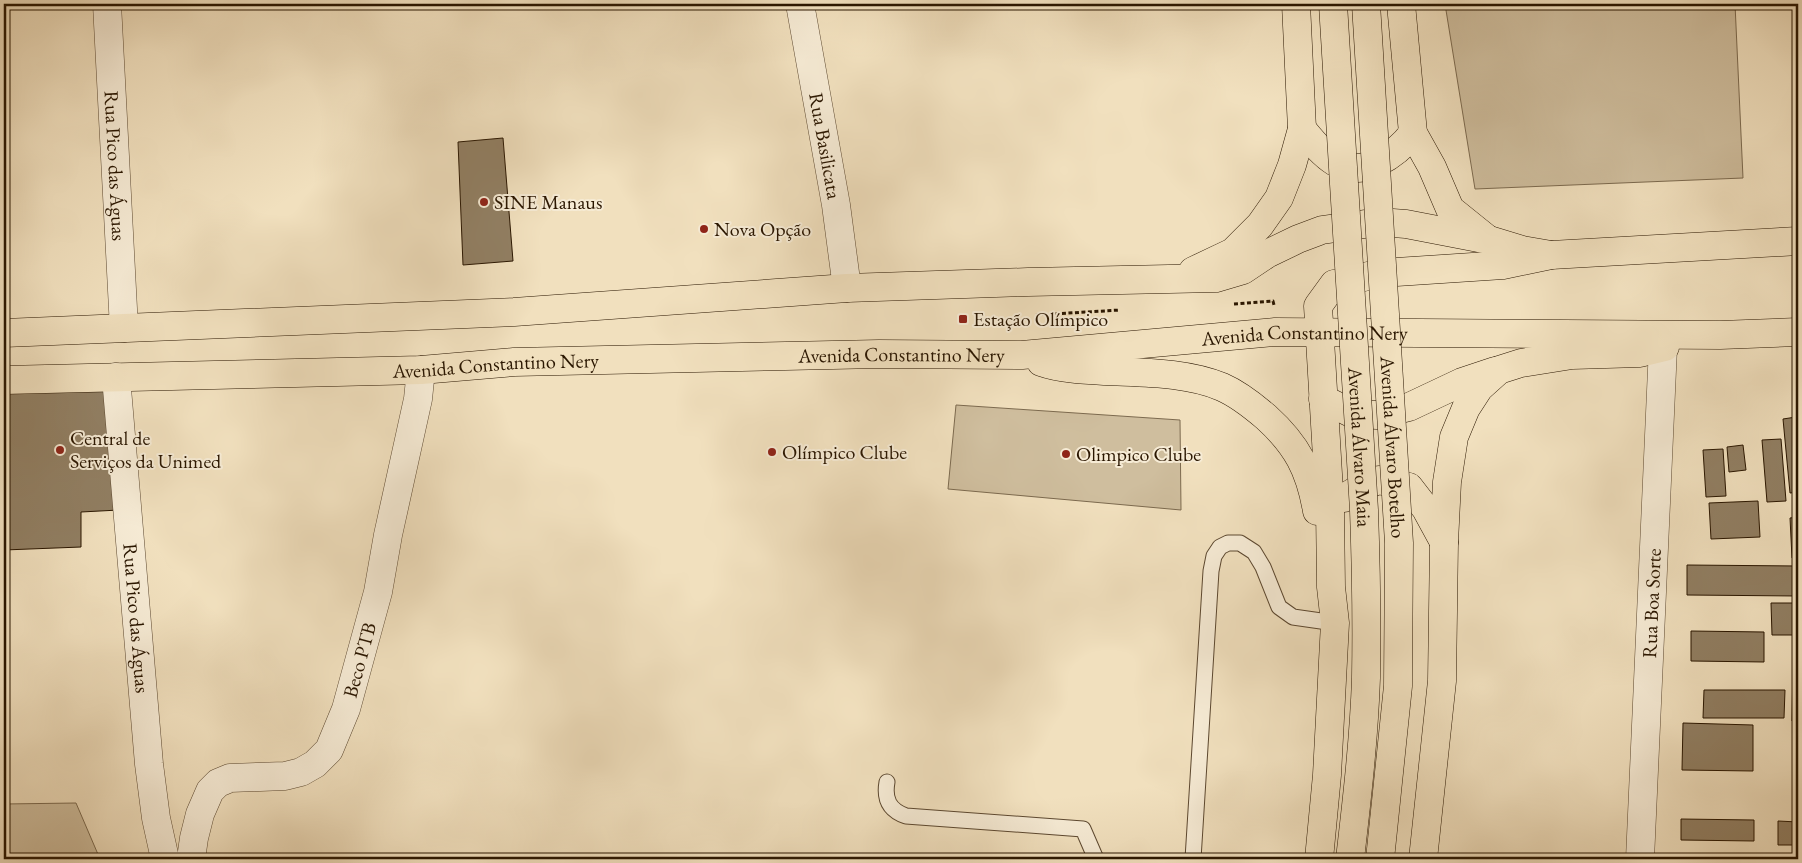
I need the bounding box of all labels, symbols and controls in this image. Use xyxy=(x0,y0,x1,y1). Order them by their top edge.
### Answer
street label: Rua Pico das Águas xyxy=(99,90,132,242)
street label: Rua Basilicata xyxy=(803,90,848,201)
place label: SINE Manaus xyxy=(494,189,602,215)
marker: SINE Manaus xyxy=(478,196,490,208)
place label: Nova Opção xyxy=(714,216,811,242)
marker: Nova Opção xyxy=(698,223,710,235)
place label: Estação Olímpico xyxy=(973,306,1108,332)
marker: Estação Olímpico xyxy=(957,313,969,325)
street label: Avenida Constantino Nery xyxy=(1199,318,1408,352)
street label: Avenida Constantino Nery xyxy=(797,341,1005,369)
street label: Avenida Constantino Nery xyxy=(391,347,599,384)
street label: Avenida Álvaro Botelho xyxy=(1375,354,1412,539)
street label: Avenida Álvaro Maia xyxy=(1342,365,1378,528)
place label: Central de Serviços da Unimed xyxy=(70,425,222,474)
place label: Olímpico Clube xyxy=(782,439,907,465)
place label: Olimpico Clube xyxy=(1076,441,1201,467)
marker: Central de Serviços da Unimed xyxy=(54,444,66,456)
marker: Olímpico Clube xyxy=(766,446,778,458)
marker: Olimpico Clube xyxy=(1060,448,1072,460)
street label: Rua Pico das Águas xyxy=(117,542,156,694)
street label: Rua Boa Sorte xyxy=(1636,548,1667,659)
street label: Beco PTB xyxy=(337,619,382,701)

